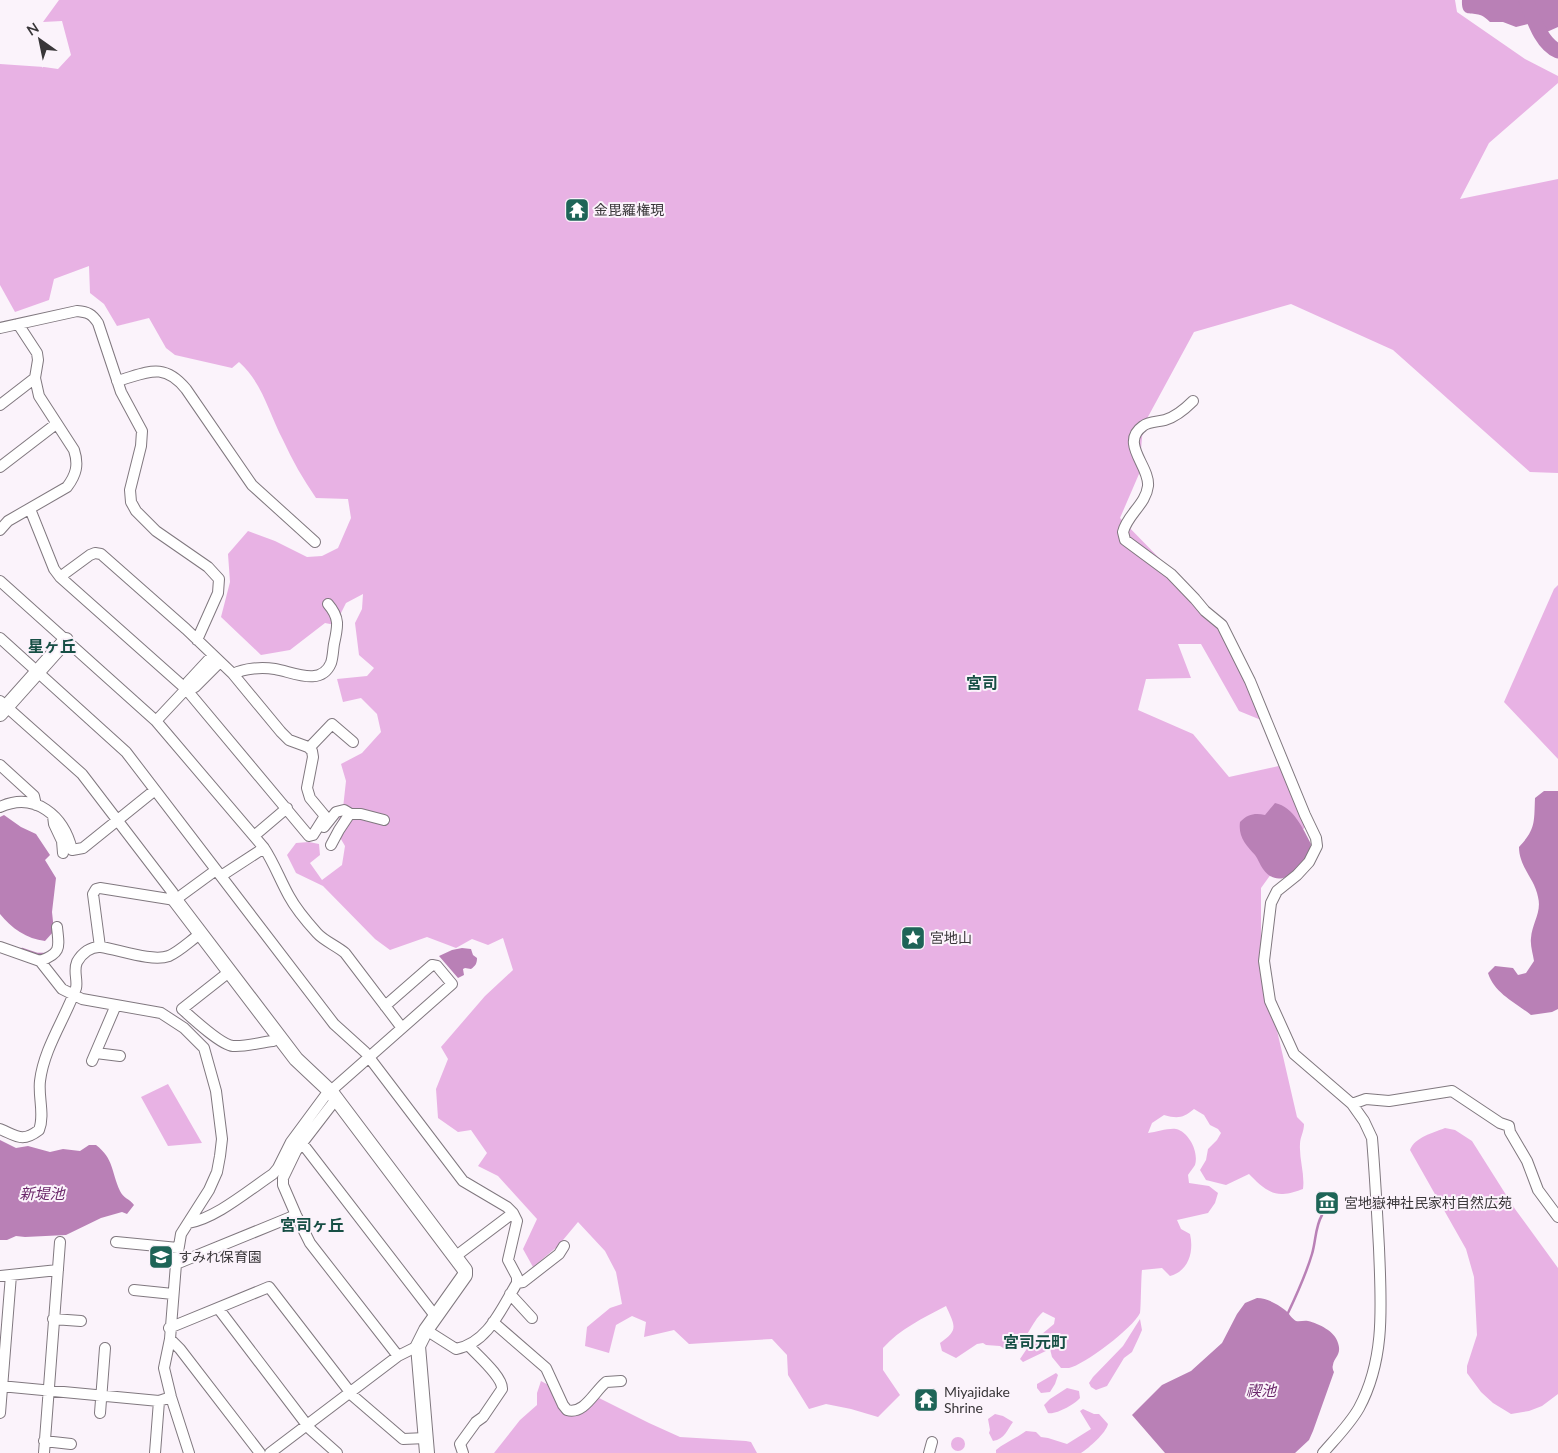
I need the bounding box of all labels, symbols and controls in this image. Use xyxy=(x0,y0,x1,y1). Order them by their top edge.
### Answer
north arrow xyxy=(15,15,65,65)
text: N xyxy=(23,19,42,39)
temple icon: 金毘羅権現 xyxy=(564,197,590,223)
place label: 金毘羅権現 xyxy=(594,201,664,218)
district label: 星ヶ丘 xyxy=(28,636,76,655)
district label: 宮司 xyxy=(966,673,998,692)
place icon: 宮地山 xyxy=(900,925,926,951)
place label: 宮地山 xyxy=(930,929,972,946)
water label: 新堤池 xyxy=(19,1184,66,1202)
museum icon: 宮地嶽神社民家村自然広苑 xyxy=(1314,1190,1340,1216)
place label: 宮地嶽神社民家村自然広苑 xyxy=(1344,1194,1512,1211)
district label: 宮司ヶ丘 xyxy=(280,1215,344,1234)
school or university icon: すみれ保育園 xyxy=(148,1244,174,1270)
place label: すみれ保育園 xyxy=(178,1248,262,1265)
district label: 宮司元町 xyxy=(1003,1332,1067,1351)
water label: 禊池 xyxy=(1246,1381,1278,1399)
place label: Miyajidake Shrine xyxy=(944,1383,1010,1416)
temple icon: Miyajidake Shrine xyxy=(913,1387,939,1413)

